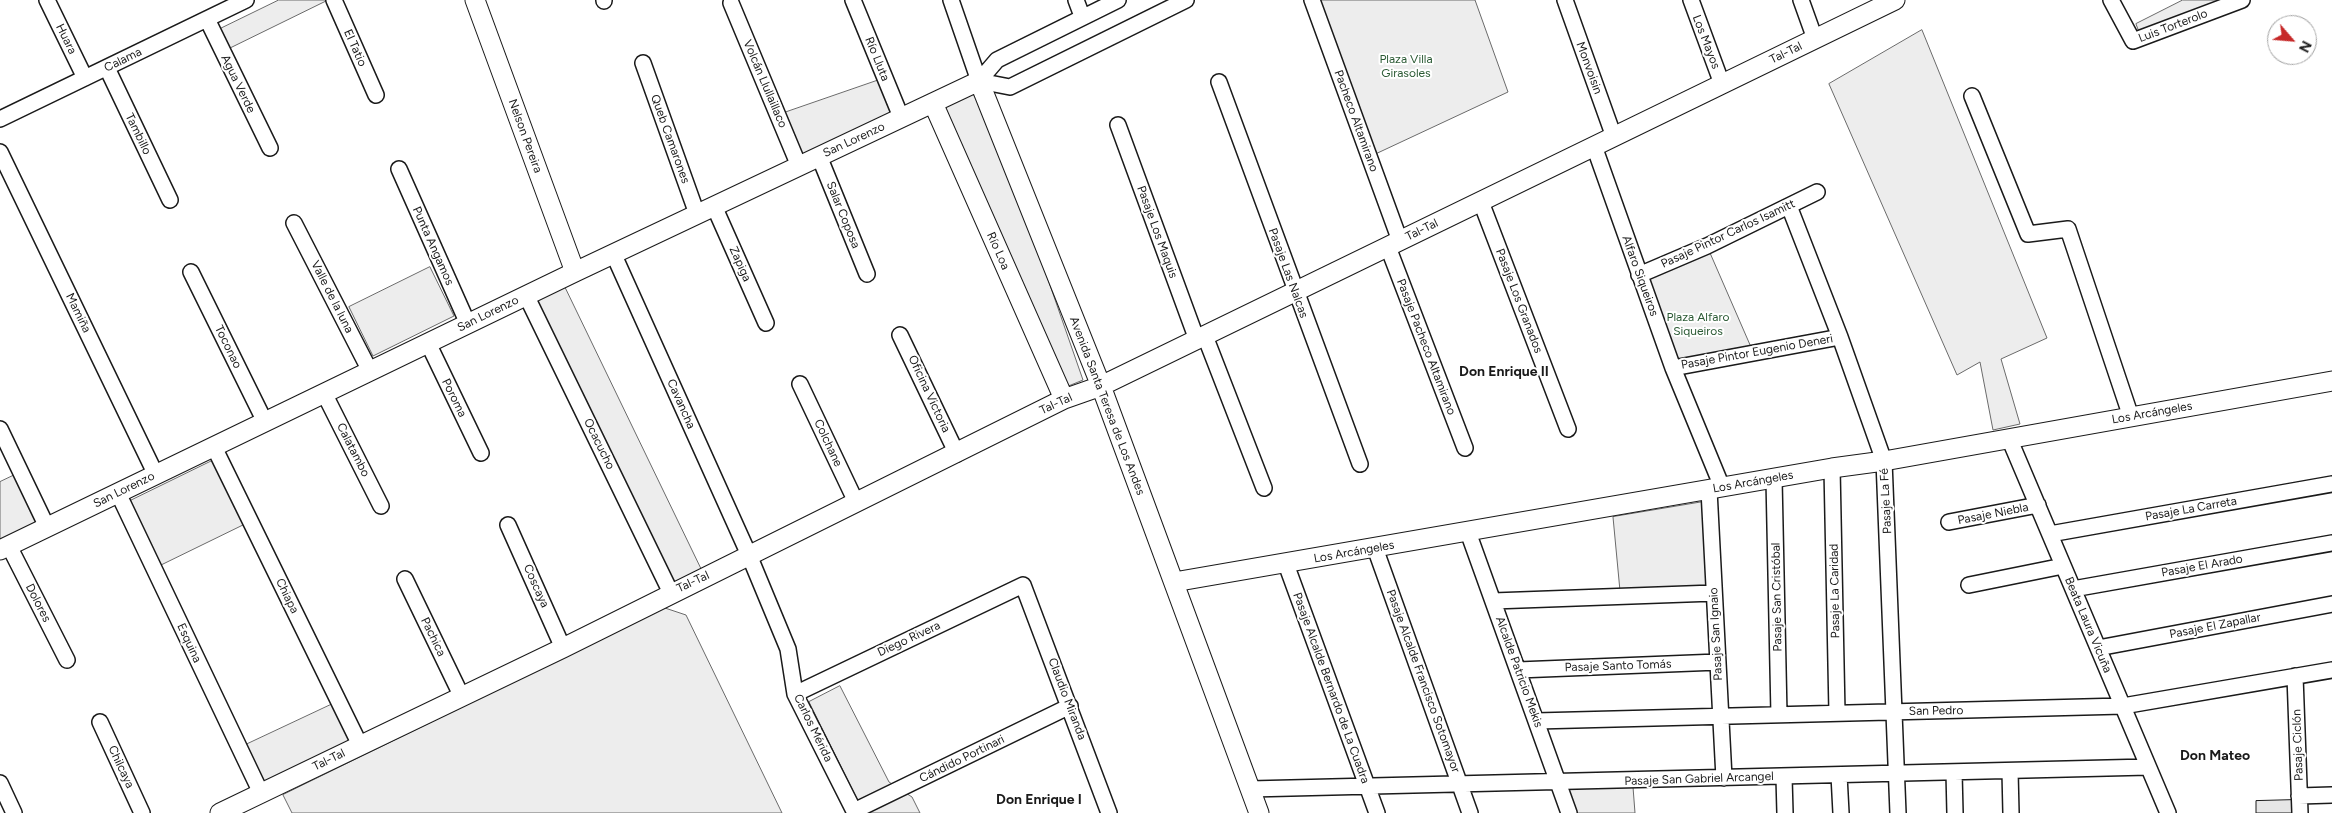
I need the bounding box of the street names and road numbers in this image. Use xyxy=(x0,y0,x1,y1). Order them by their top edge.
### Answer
street label: Luis Torterolo xyxy=(2136,6,2210,46)
street label: Los Mayos xyxy=(1689,13,1723,71)
street label: Huara xyxy=(53,21,79,57)
street label: El Tatio xyxy=(340,27,370,69)
street label: Río Lluta xyxy=(862,35,892,83)
street label: Volcán Llullaillaco xyxy=(740,38,790,130)
street label: Tal-Tal xyxy=(1767,39,1805,67)
street label: Monvoisin xyxy=(1573,40,1605,96)
street label: Calama xyxy=(102,45,144,75)
street label: Agua Verde xyxy=(218,53,258,115)
street label: Pacheco Altamirano xyxy=(1331,68,1381,174)
street label: Queb Camarones xyxy=(647,93,693,185)
street label: Nelson Pereira xyxy=(505,97,545,175)
street label: Tambillo xyxy=(122,111,154,157)
street label: San Lorenzo xyxy=(821,119,887,161)
street label: Salar Coposa xyxy=(823,180,863,250)
street label: Pasaje Los Maquis xyxy=(1134,184,1180,280)
street label: Pasaje Pintor Carlos Isamitt xyxy=(1659,197,1797,271)
street label: Punta Angamos xyxy=(409,204,457,288)
street label: Tal-Tal xyxy=(1403,216,1441,244)
street label: Pasaje Las Nalcas xyxy=(1265,226,1311,320)
street label: Río Loa xyxy=(983,230,1013,272)
street label: Alfaro Siqueiros xyxy=(1619,234,1661,318)
street label: Zapiga xyxy=(726,244,754,284)
street label: Pasaje Los Granados xyxy=(1492,247,1546,355)
street label: Valle de la luna xyxy=(308,258,356,336)
street label: Pasaje Pacheco Altamirano xyxy=(1393,277,1459,417)
street label: Mamiña xyxy=(62,291,94,335)
street label: San Lorenzo xyxy=(455,293,521,335)
street label: Avenida Santa Teresa de Los Andes xyxy=(1066,315,1148,497)
street label: Toconao xyxy=(211,323,245,371)
street label: Pasaje Pintor Eugenio Deneri xyxy=(1680,332,1834,372)
street label: Oficina Victoria xyxy=(905,353,953,435)
street label: Poroma xyxy=(439,376,469,420)
street label: Cavancha xyxy=(664,377,698,431)
street label: Tal-Tal xyxy=(1037,390,1075,418)
street label: Los Arcángeles xyxy=(2111,399,2193,427)
street label: Ocacucho xyxy=(580,416,618,472)
street label: Colchane xyxy=(811,417,845,469)
street label: Calatambo xyxy=(333,421,373,479)
street label: Los Arcángeles xyxy=(1712,468,1794,496)
street label: Pasaje La Fé xyxy=(1877,468,1895,534)
street label: San Lorenzo xyxy=(91,469,157,511)
street label: Pasaje La Carreta xyxy=(2144,494,2238,524)
street label: Pasaje Niebla xyxy=(1956,500,2030,528)
street label: Los Arcángeles xyxy=(1313,538,1395,566)
street label: Pasaje San Cristóbal xyxy=(1769,542,1785,652)
street label: Pasaje La Caridad xyxy=(1827,544,1843,638)
street label: Pasaje El Arado xyxy=(2160,552,2244,580)
street label: Coscaya xyxy=(520,562,552,610)
street label: Tal-Tal xyxy=(674,568,712,596)
street label: Beata Laura Vicuña xyxy=(2061,575,2115,675)
street label: Chiapa xyxy=(272,576,302,616)
street label: Dolores xyxy=(22,581,54,625)
street label: Pasaje San Ignaio xyxy=(1706,587,1726,681)
street label: Pasaje Alcalde Francisco Sotomayor xyxy=(1383,588,1463,774)
street label: Pasaje Alcalde Bernardo de La Cuadra xyxy=(1290,590,1372,786)
street label: Pasaje El Zapallar xyxy=(2168,610,2262,642)
street label: Pachica xyxy=(417,615,449,659)
street label: Alcalde Patricio Mekis xyxy=(1492,615,1546,729)
street label: Diego Rivera xyxy=(875,618,943,660)
street label: Esquina xyxy=(174,621,204,665)
street label: Claudio Miranda xyxy=(1045,656,1089,742)
street label: Pasaje Santo Tomás xyxy=(1564,657,1672,675)
street label: Carlos Mérida xyxy=(790,692,836,764)
street label: San Pedro xyxy=(1909,703,1963,719)
street label: Pasaje Ciclón xyxy=(2290,709,2306,781)
street label: Cándido Portinari xyxy=(917,732,1007,786)
street label: Chilcaya xyxy=(105,743,137,791)
street label: Tal-Tal xyxy=(310,746,348,774)
street label: Pasaje San Gabriel Arcangel xyxy=(1624,769,1774,789)

